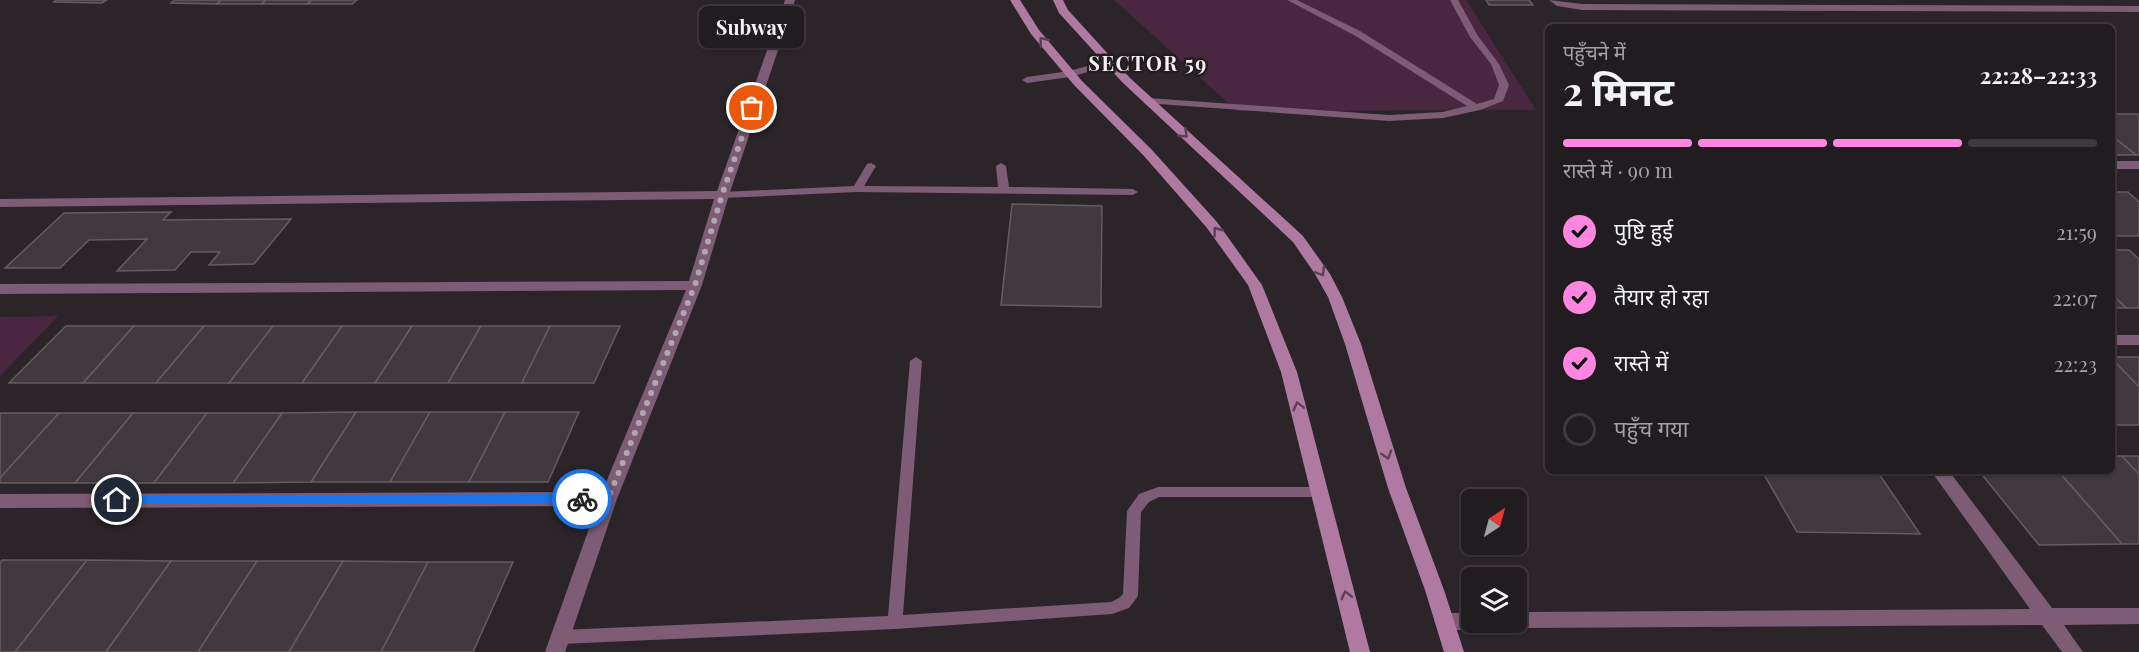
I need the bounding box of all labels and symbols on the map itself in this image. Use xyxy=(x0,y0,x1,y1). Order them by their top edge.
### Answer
callout: Subway xyxy=(700,6,804,48)
one-way arrow xyxy=(1039,37,1050,48)
district label: SECTOR 59 xyxy=(1088,49,1208,76)
pin xyxy=(726,82,777,133)
one-way arrow xyxy=(1177,127,1188,138)
one-way arrow xyxy=(1213,227,1224,238)
one-way arrow xyxy=(1313,266,1325,276)
one-way arrow xyxy=(1293,401,1305,412)
one-way arrow xyxy=(1380,449,1392,460)
courier xyxy=(552,469,612,529)
pin xyxy=(91,474,142,525)
north arrow xyxy=(1461,489,1527,555)
one-way arrow xyxy=(1340,590,1353,600)

